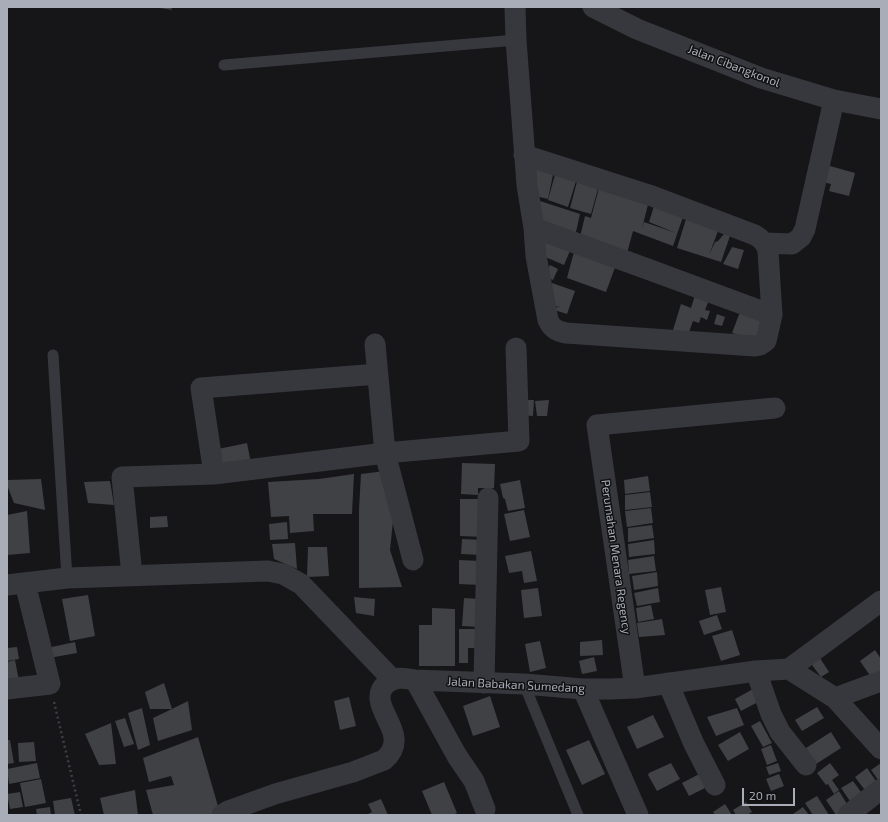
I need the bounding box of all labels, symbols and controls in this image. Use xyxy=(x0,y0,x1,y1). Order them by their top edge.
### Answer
street label: Jalan Cibangkonol xyxy=(686,42,782,90)
street label: Perumahan Menara Regency xyxy=(598,479,634,635)
street label: Jalan Babakan Sumedang xyxy=(447,674,585,696)
scale bar xyxy=(744,780,797,806)
text: 20 m xyxy=(749,788,776,802)

